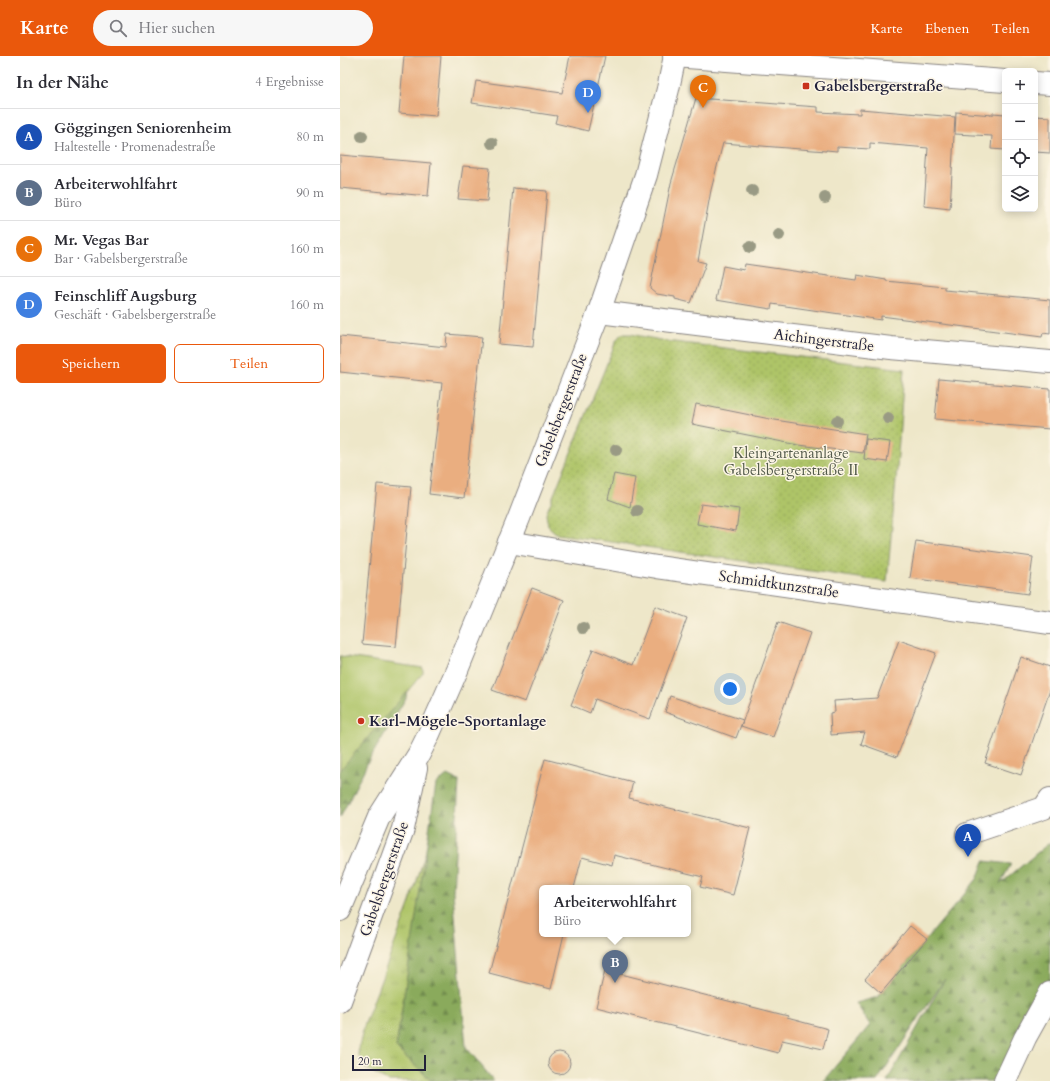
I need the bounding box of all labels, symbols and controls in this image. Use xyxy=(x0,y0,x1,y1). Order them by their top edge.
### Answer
search box xyxy=(93,10,373,46)
text: Karte xyxy=(20,15,69,41)
icon: search xyxy=(107,17,129,39)
text: Hier suchen xyxy=(139,18,215,38)
text: Karte xyxy=(870,19,903,38)
text: Ebenen xyxy=(925,19,970,38)
text: Teilen xyxy=(992,19,1030,38)
map controls xyxy=(1002,68,1038,212)
button: + xyxy=(1002,68,1038,104)
text: In der Nähe xyxy=(16,71,109,94)
text: 4 Ergebnisse xyxy=(255,73,324,91)
pin: C xyxy=(690,75,716,108)
place label: Gabelsbergerstraße xyxy=(814,76,943,96)
pin: D xyxy=(575,80,601,113)
marker: Gabelsbergerstraße xyxy=(801,81,811,91)
button: − xyxy=(1002,104,1038,140)
text: Göggingen Seniorenheim xyxy=(54,118,231,138)
text: A xyxy=(24,128,34,146)
text: 80 m xyxy=(296,128,324,146)
text: Haltestelle · Promenadestraße xyxy=(54,138,216,156)
button: locate xyxy=(1002,140,1038,176)
text: Arbeiterwohlfahrt xyxy=(54,174,177,194)
button: layers xyxy=(1002,176,1038,212)
text: B xyxy=(24,184,34,202)
text: 90 m xyxy=(296,184,324,202)
text: Büro xyxy=(54,194,82,212)
text: Mr. Vegas Bar xyxy=(54,230,149,250)
text: C xyxy=(24,240,34,258)
text: 160 m xyxy=(290,240,324,258)
text: Bar · Gabelsbergerstraße xyxy=(54,250,188,268)
text: Feinschliff Augsburg xyxy=(54,286,197,306)
text: D xyxy=(23,296,35,314)
text: 160 m xyxy=(290,296,324,314)
text: Geschäft · Gabelsbergerstraße xyxy=(54,306,216,324)
street label: Aichingerstraße xyxy=(773,324,875,356)
button: Speichern xyxy=(16,344,166,383)
button: Teilen xyxy=(174,344,324,383)
street label: Gabelsbergerstraße xyxy=(530,350,592,470)
park label: Kleingartenanlage Gabelsbergerstraße II xyxy=(724,443,858,480)
street label: Schmidtkunzstraße xyxy=(718,566,841,602)
your location xyxy=(720,679,740,699)
place label: Karl-Mögele-Sportanlage xyxy=(369,711,547,731)
marker: Karl-Mögele-Sportanlage xyxy=(356,716,366,726)
street label: Gabelsbergerstraße xyxy=(355,819,413,939)
pin: A xyxy=(955,824,981,857)
popup xyxy=(539,885,691,937)
text: Arbeiterwohlfahrt xyxy=(553,892,677,912)
text: Büro xyxy=(553,912,581,930)
pin: B xyxy=(602,950,628,983)
scale bar xyxy=(352,1053,426,1072)
text: 20 m xyxy=(358,1054,382,1069)

